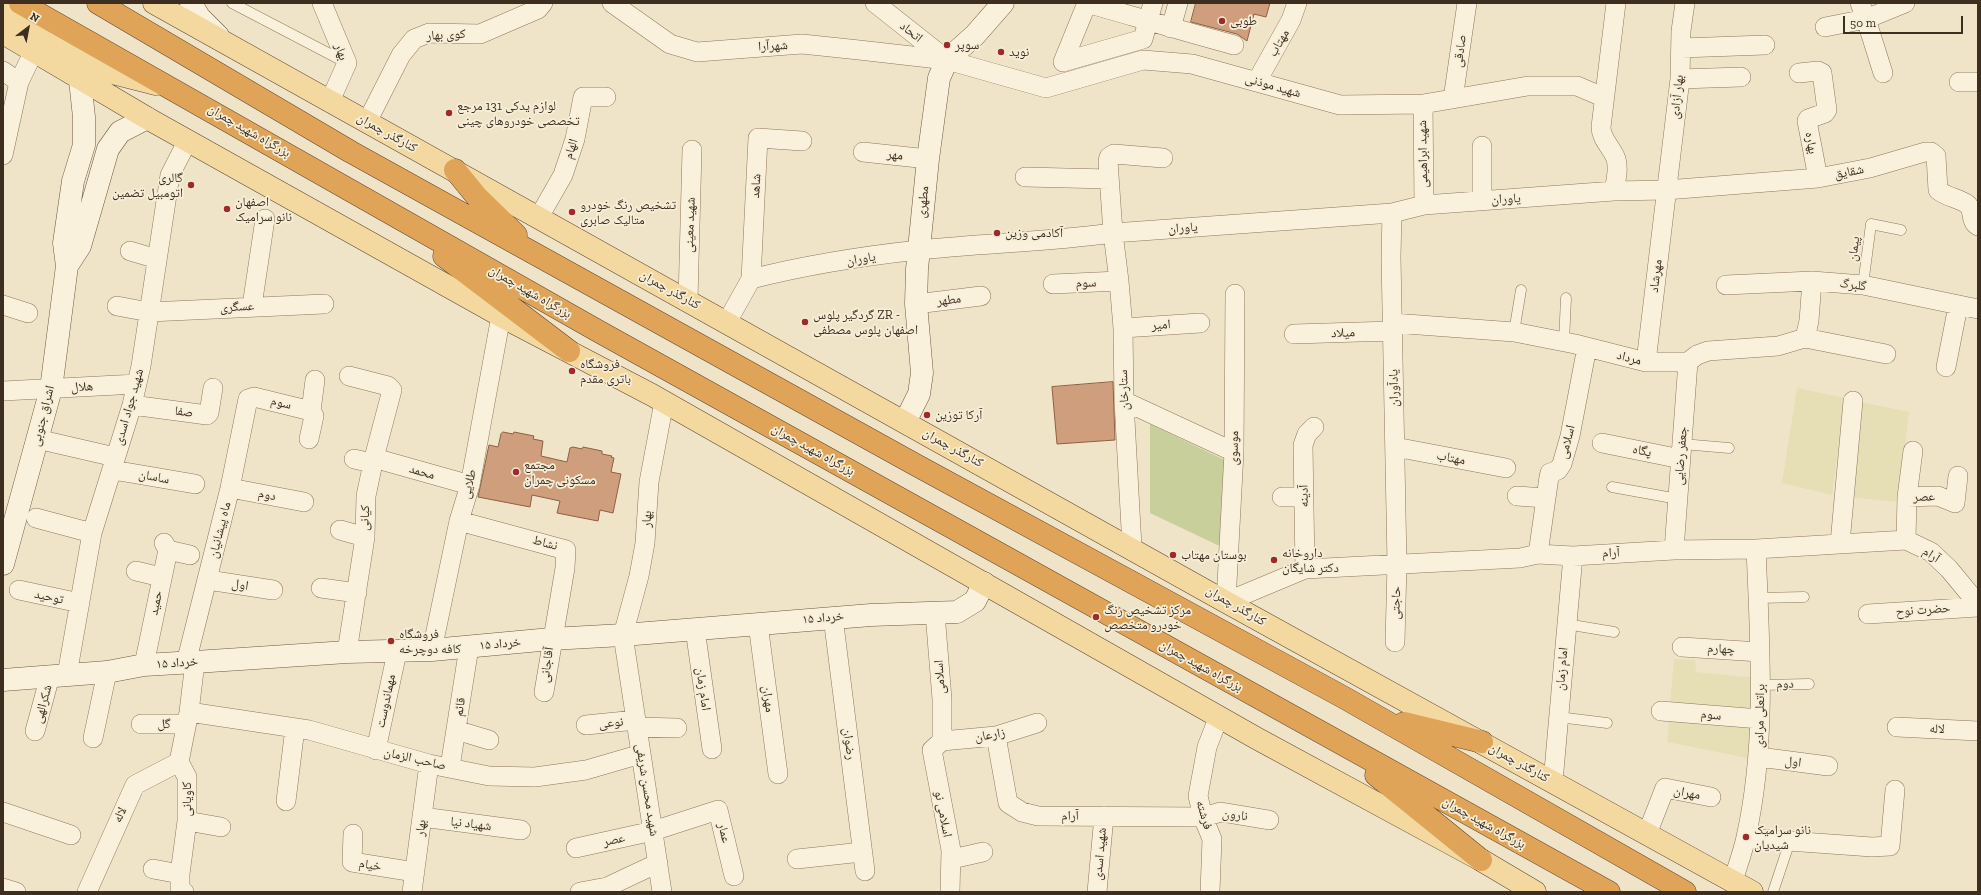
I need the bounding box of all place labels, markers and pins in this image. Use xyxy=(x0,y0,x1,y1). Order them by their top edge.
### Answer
place label: طوبی xyxy=(1230,13,1257,29)
marker: طوبی xyxy=(1217,16,1227,26)
place label: سوپر xyxy=(955,37,979,53)
marker: سوپر xyxy=(942,40,952,50)
place label: نوید xyxy=(1009,44,1029,60)
marker: نوید xyxy=(996,47,1006,57)
place label: لوازم یدکی 131 مرجع تخصصی خودروهای چینی xyxy=(457,98,580,129)
marker: لوازم یدکی 131 مرجع تخصصی خودروهای چینی xyxy=(444,108,454,118)
place label: گالری اتومبیل تضمین xyxy=(112,170,183,201)
marker: گالری اتومبیل تضمین xyxy=(186,180,196,190)
place label: اصفهان نانو سرامیک xyxy=(235,194,292,225)
place label: تشخیص رنگ خودرو متالیک صابری xyxy=(580,197,676,228)
marker: اصفهان نانو سرامیک xyxy=(222,204,232,214)
marker: تشخیص رنگ خودرو متالیک صابری xyxy=(567,207,577,217)
place label: آکادمی وزین xyxy=(1005,225,1063,241)
marker: آکادمی وزین xyxy=(992,228,1002,238)
place label: گردگیر پلوس ZR - اصفهان پلوس مصطفی xyxy=(813,307,918,338)
marker: گردگیر پلوس ZR - اصفهان پلوس مصطفی xyxy=(800,317,810,327)
place label: فروشگاه باتری مقدم xyxy=(580,356,631,387)
marker: فروشگاه باتری مقدم xyxy=(567,366,577,376)
place label: آرکا توزین xyxy=(935,407,982,423)
marker: آرکا توزین xyxy=(922,410,932,420)
place label: مجتمع مسکونی چمران xyxy=(524,457,596,488)
marker: مجتمع مسکونی چمران xyxy=(511,467,521,477)
place label: داروخانه دکتر شایگان xyxy=(1282,545,1339,576)
place label: بوستان مهتاب xyxy=(1181,547,1247,563)
marker: بوستان مهتاب xyxy=(1168,550,1178,560)
marker: داروخانه دکتر شایگان xyxy=(1269,555,1279,565)
place label: مرکز تشخیص رنگ خودرو متخصص xyxy=(1104,602,1191,633)
marker: مرکز تشخیص رنگ خودرو متخصص xyxy=(1091,612,1101,622)
place label: فروشگاه کافه دوچرخه xyxy=(399,626,461,657)
marker: فروشگاه کافه دوچرخه xyxy=(386,636,396,646)
place label: نانو سرامیک شیدیان xyxy=(1754,822,1811,853)
marker: نانو سرامیک شیدیان xyxy=(1741,832,1751,842)

